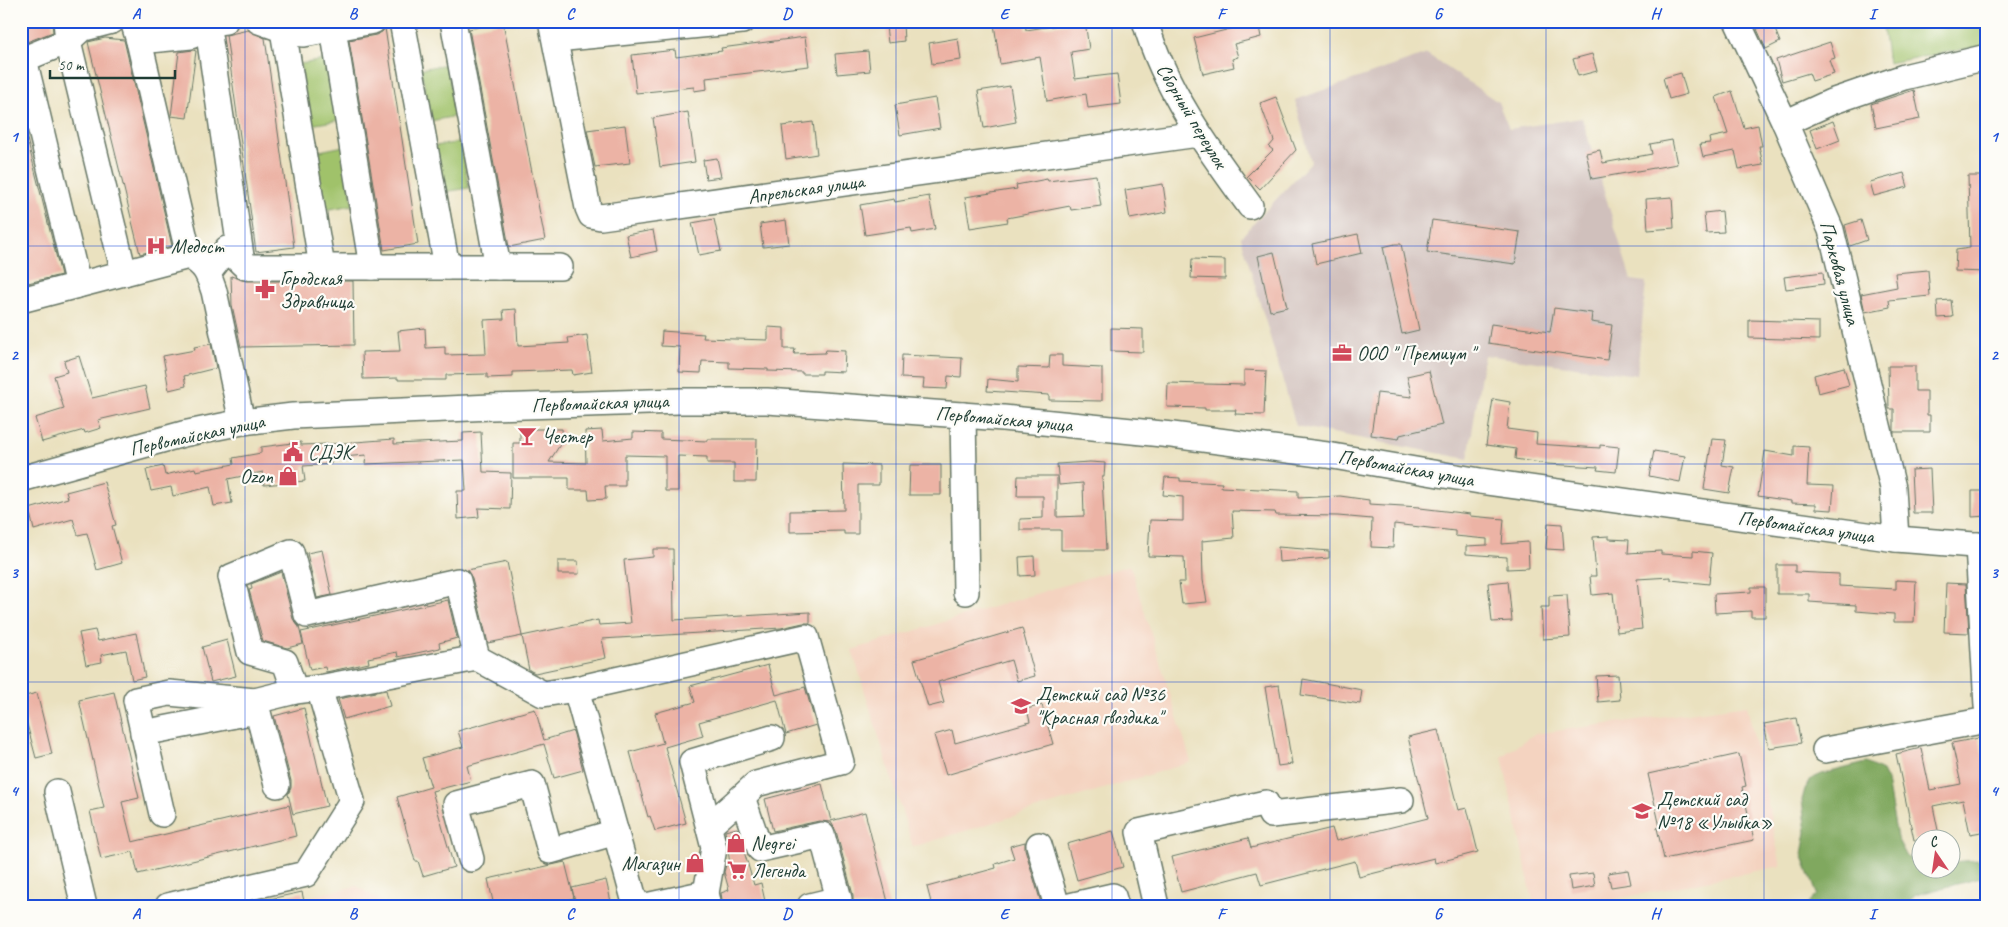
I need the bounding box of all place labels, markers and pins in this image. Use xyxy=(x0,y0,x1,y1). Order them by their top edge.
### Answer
place label: Медост xyxy=(171,234,225,259)
hospital icon: Медост xyxy=(145,235,167,257)
place label: Городская Здравница xyxy=(280,266,355,314)
pharmacy icon: Городская Здравница xyxy=(254,278,276,300)
place label: ООО " Премиум " xyxy=(1357,341,1479,366)
office icon: ООО " Премиум " xyxy=(1331,342,1353,364)
place label: Честер xyxy=(542,424,594,449)
bar icon: Честер xyxy=(516,425,538,447)
place label: СДЭК xyxy=(308,440,356,465)
public building icon: СДЭК xyxy=(282,441,304,463)
place label: Ozon xyxy=(240,464,274,489)
shop icon: Ozon xyxy=(277,465,299,487)
place label: Детский сад №36 "Красная гвоздика" xyxy=(1036,682,1166,730)
school or university icon: Детский сад №36 "Красная гвоздика" xyxy=(1010,695,1032,717)
place label: Детский сад №18 «Улыбка» xyxy=(1657,787,1773,835)
school or university icon: Детский сад №18 «Улыбка» xyxy=(1631,800,1653,822)
place label: Negrei xyxy=(751,831,796,856)
shop icon: Negrei xyxy=(725,832,747,854)
place label: Магазин xyxy=(622,851,682,876)
shop icon: Магазин xyxy=(684,852,706,874)
place label: Легенда xyxy=(752,858,807,883)
supermarket icon: Легенда xyxy=(726,859,748,881)

